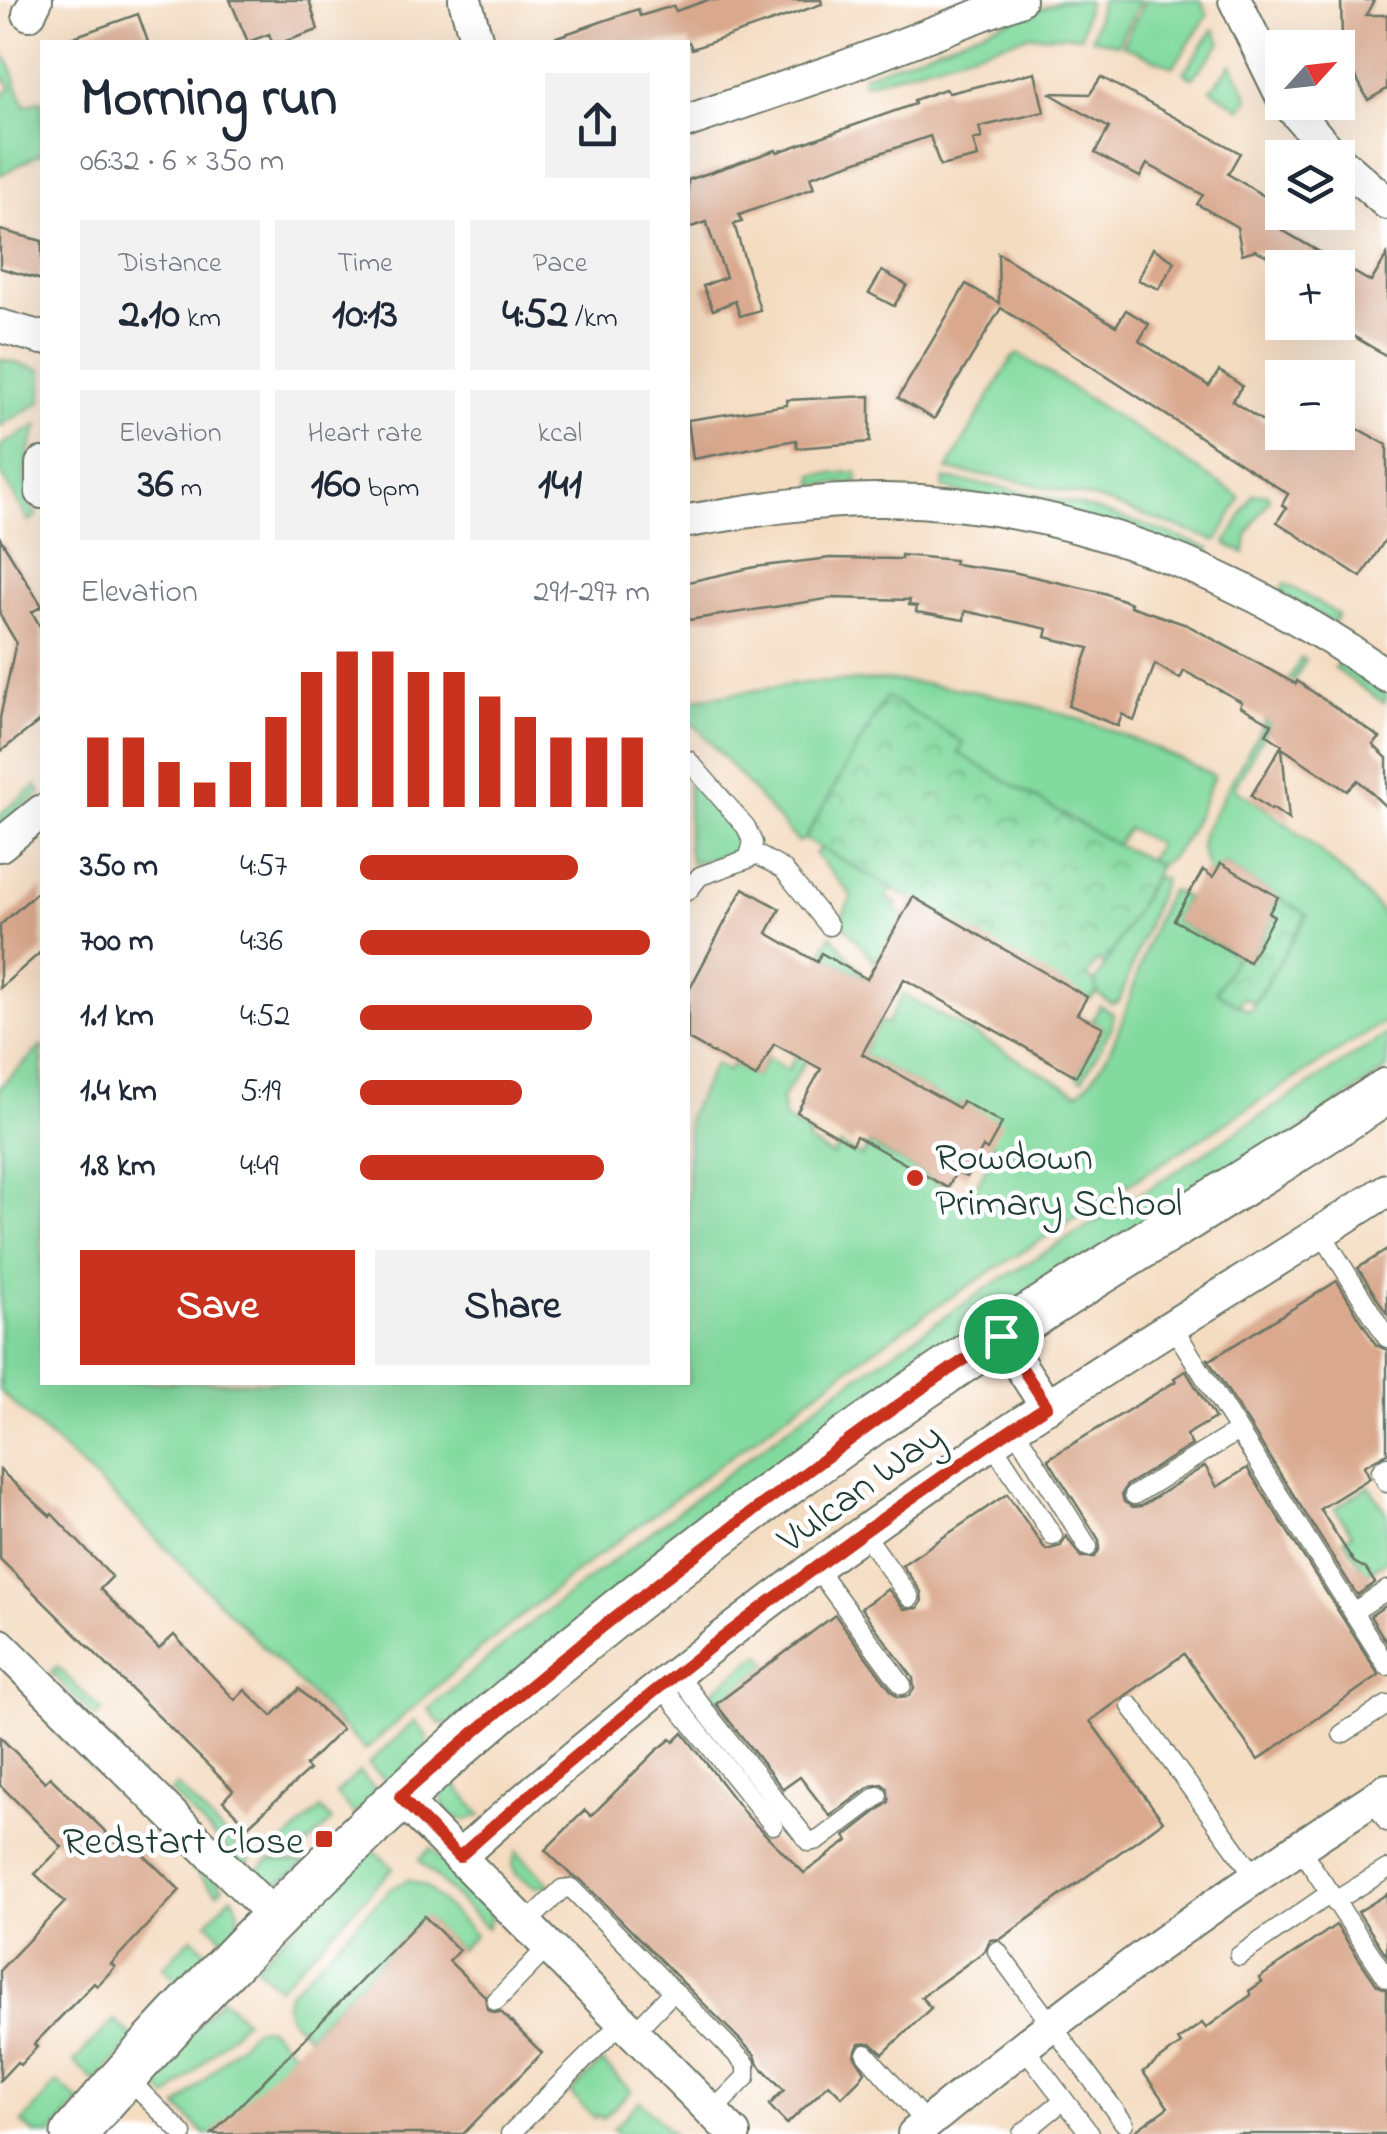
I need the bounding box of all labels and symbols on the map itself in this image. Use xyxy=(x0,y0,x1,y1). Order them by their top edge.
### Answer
north arrow xyxy=(1265,30,1355,120)
place label: Rowdown Primary School xyxy=(935,1130,1182,1235)
marker: Rowdown Primary School xyxy=(904,1167,926,1189)
pin xyxy=(959,1294,1044,1379)
street label: Vulcan Way xyxy=(766,1409,957,1571)
place label: Redstart Close xyxy=(62,1814,304,1873)
marker: Redstart Close xyxy=(313,1828,335,1850)

